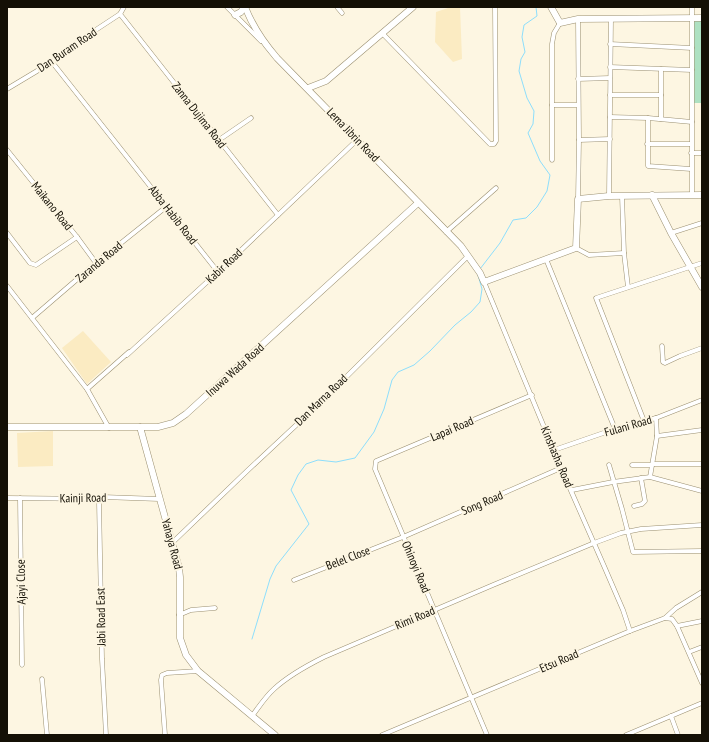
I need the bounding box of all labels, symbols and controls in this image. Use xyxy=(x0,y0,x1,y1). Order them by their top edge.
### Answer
street label: Dan Buram Road xyxy=(34,24,99,75)
street label: Zanna Dujima Road xyxy=(169,79,230,151)
street label: Lema Jibrin Road xyxy=(324,104,383,165)
street label: Maikano Road xyxy=(28,178,76,233)
street label: Abba Habib Road xyxy=(146,182,201,247)
street label: Zaranda Road xyxy=(72,238,125,285)
street label: Kabir Road xyxy=(202,245,245,286)
street label: Inuwa Wada Road xyxy=(203,340,267,400)
street label: Dan Marna Road xyxy=(291,371,350,429)
street label: Fulani Road xyxy=(602,412,653,439)
street label: Lapai Road xyxy=(428,413,476,444)
street label: Kinshasha Road xyxy=(538,424,577,490)
street label: Song Road xyxy=(459,487,505,518)
street label: Kainji Road xyxy=(60,490,106,505)
street label: Yahaya Road xyxy=(159,517,186,571)
street label: Ohinoyi Road xyxy=(399,539,434,595)
street label: Belel Close xyxy=(324,542,372,573)
street label: Ajayi Close xyxy=(13,559,28,605)
street label: Jabi Road East xyxy=(92,587,109,647)
street label: Rimi Road xyxy=(393,602,437,633)
street label: Etsu Road xyxy=(537,646,580,675)

